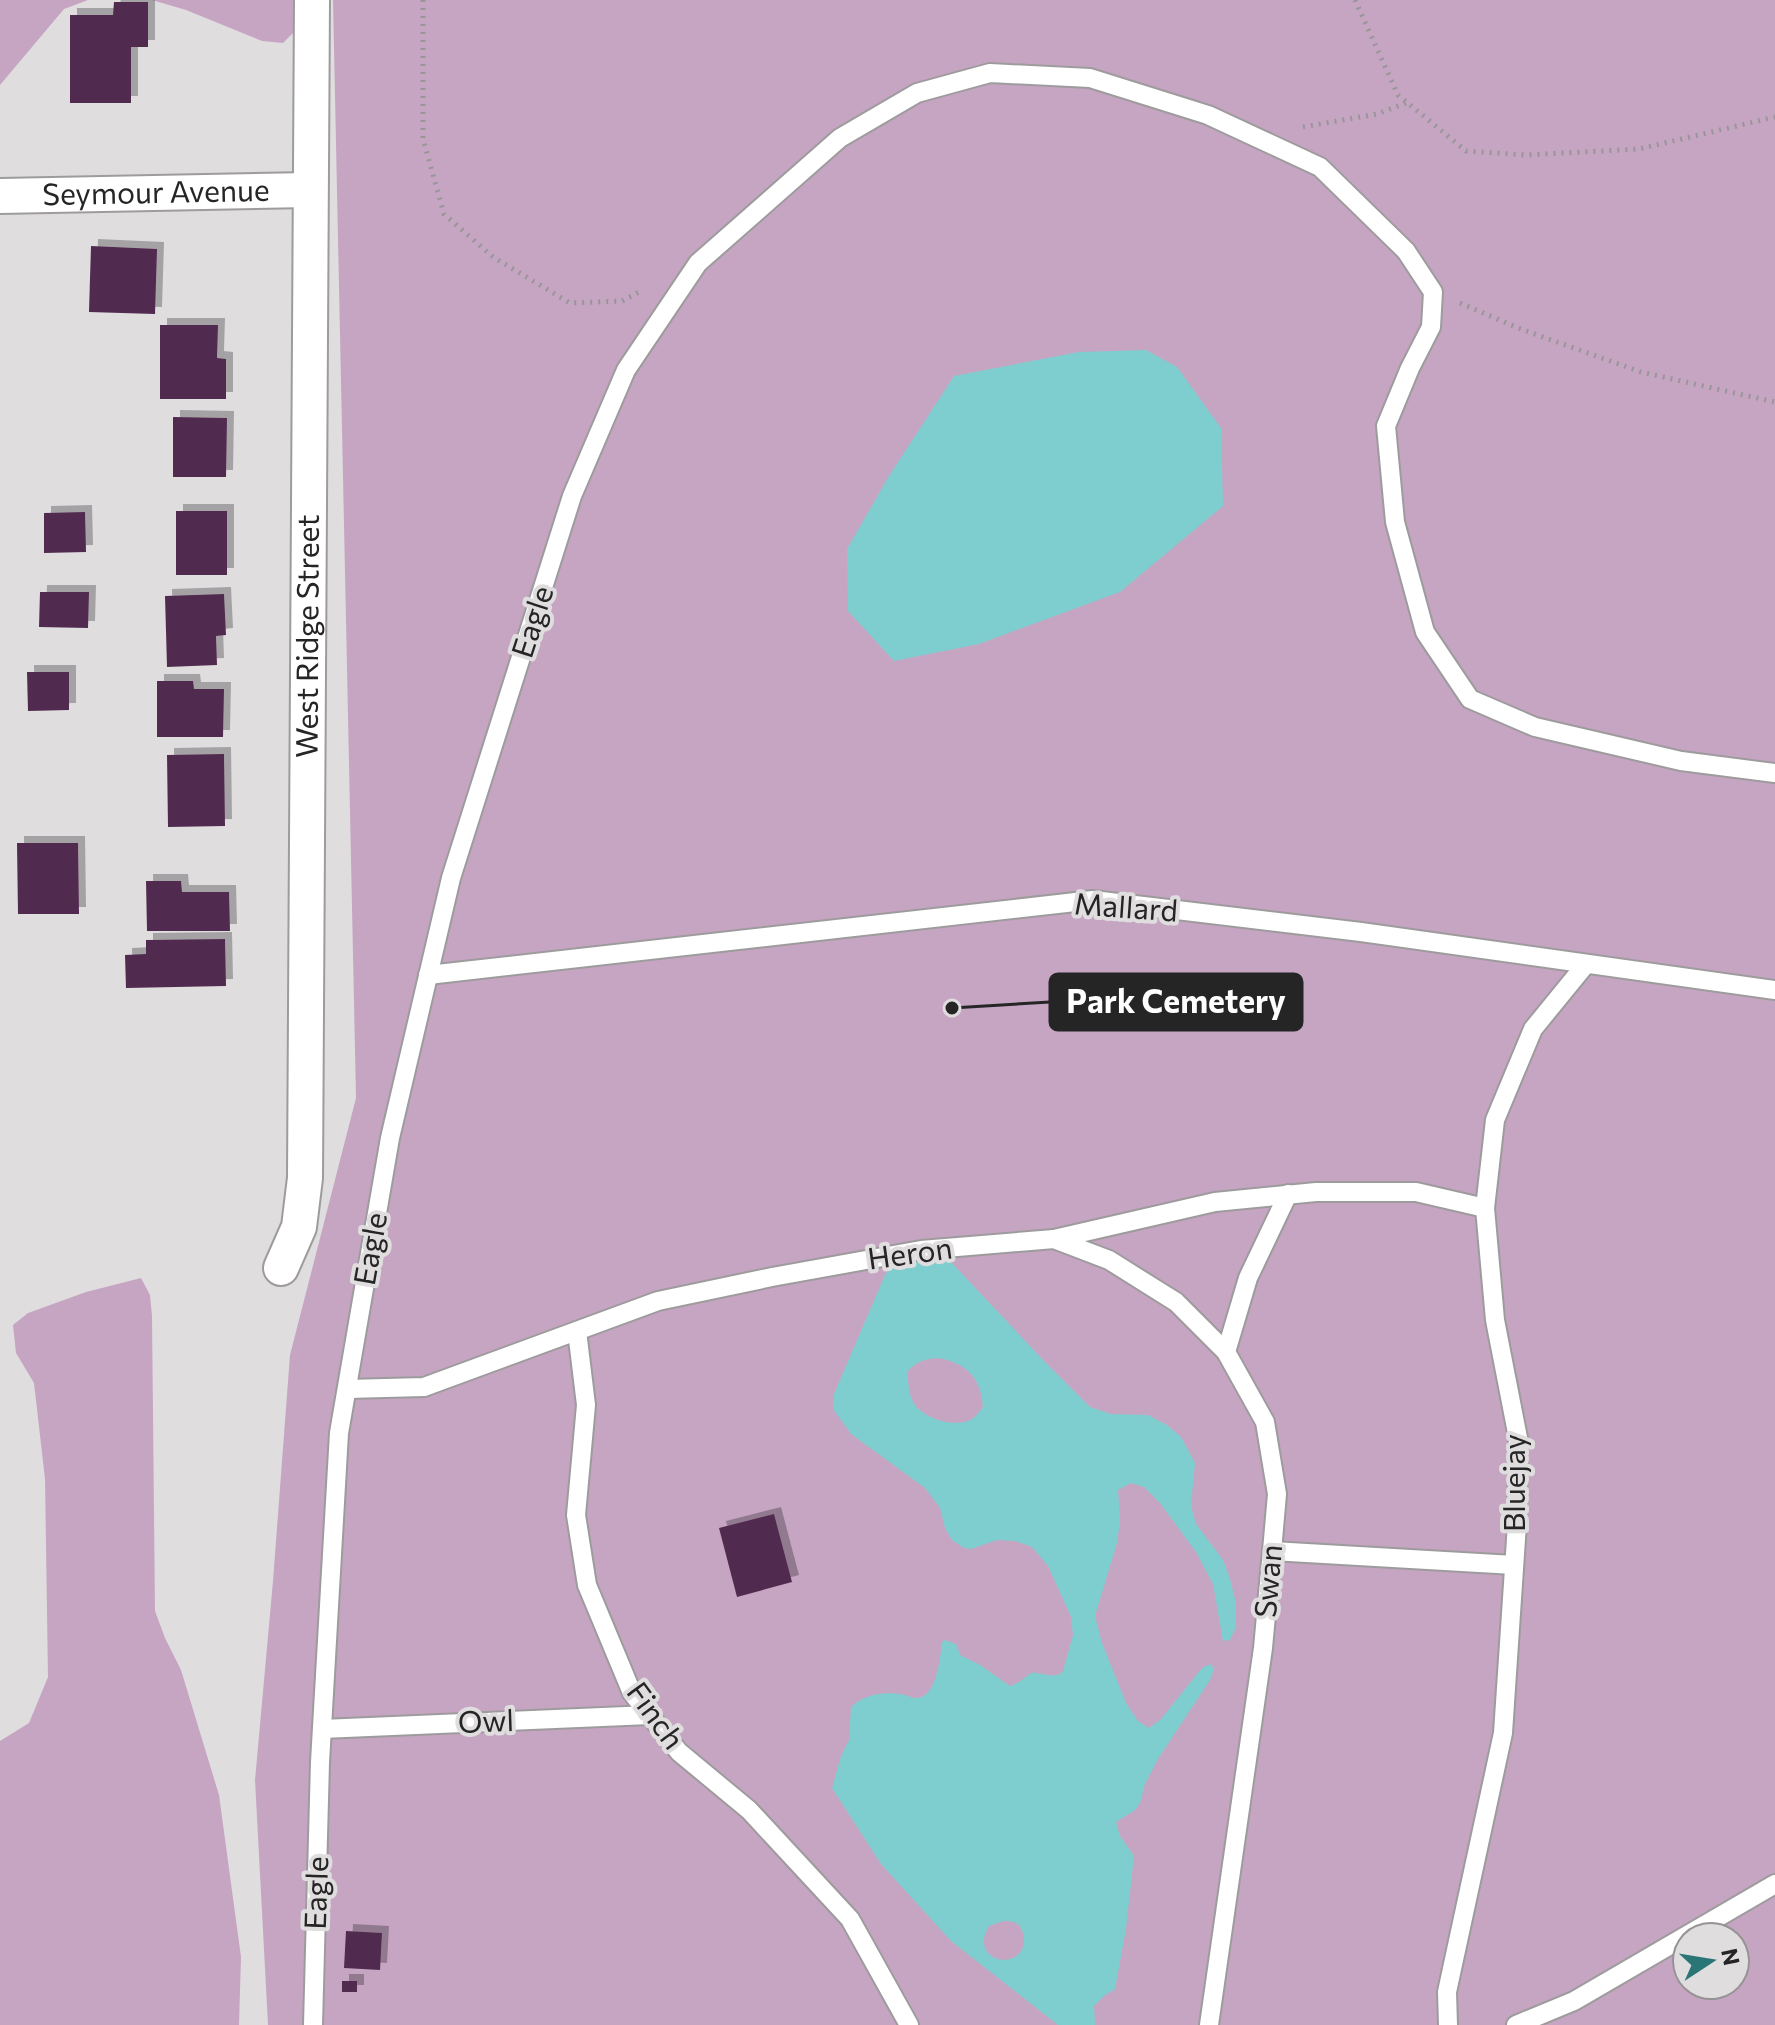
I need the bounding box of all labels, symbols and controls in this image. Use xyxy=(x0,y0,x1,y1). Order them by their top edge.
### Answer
street label: Seymour Avenue xyxy=(42,170,270,211)
street label: West Ridge Street xyxy=(286,514,325,758)
street label: Eagle xyxy=(502,581,560,662)
street label: Mallard xyxy=(1073,883,1179,928)
callout: Park Cemetery xyxy=(1050,974,1302,1030)
text: Park Cemetery xyxy=(1066,980,1286,1020)
street label: Eagle xyxy=(344,1209,393,1288)
street label: Heron xyxy=(865,1227,954,1276)
street label: Bluejay xyxy=(1494,1434,1531,1532)
street label: Swan xyxy=(1245,1543,1288,1619)
street label: Finch xyxy=(620,1674,694,1755)
street label: Owl xyxy=(457,1700,515,1739)
street label: Eagle xyxy=(295,1856,334,1930)
north arrow xyxy=(1671,1921,1751,2001)
text: N xyxy=(1716,1946,1746,1968)

